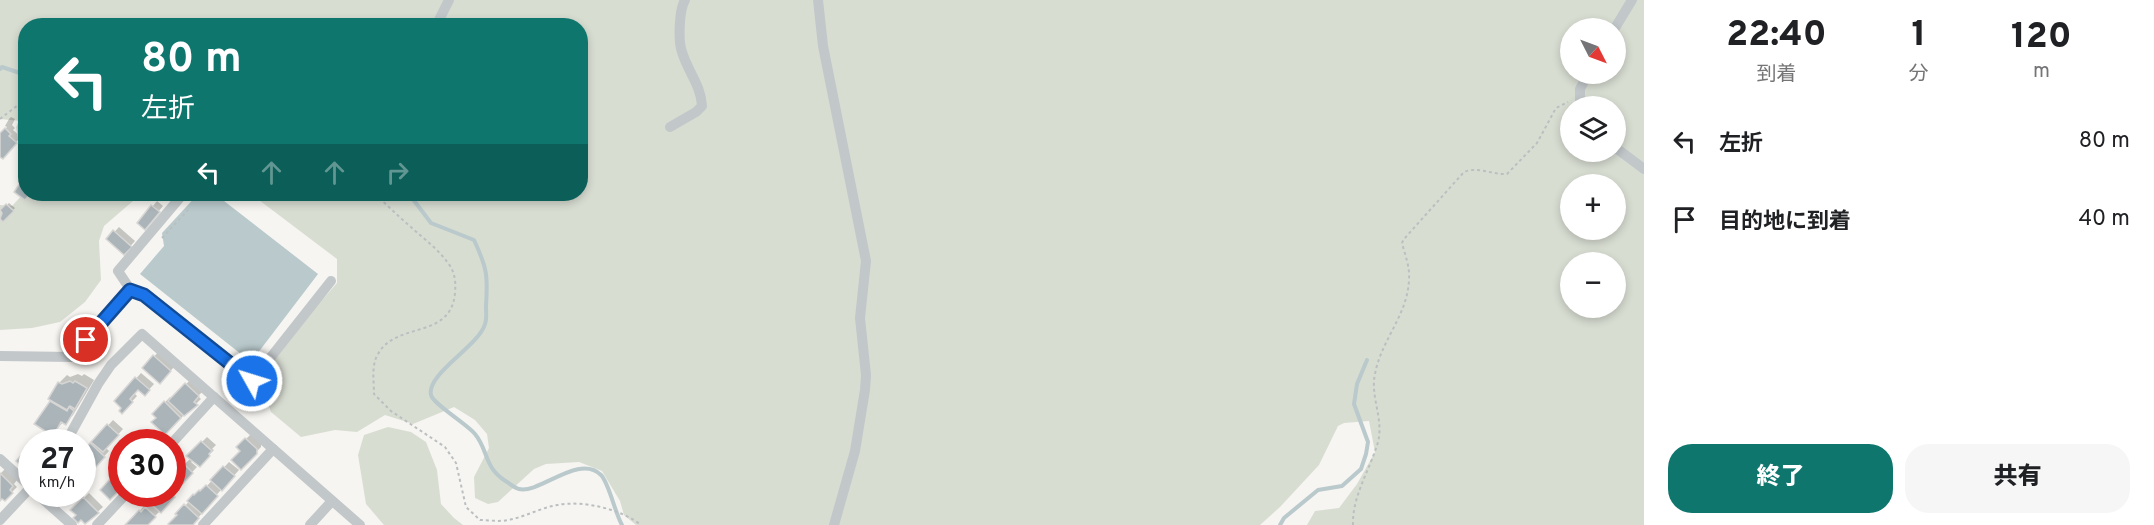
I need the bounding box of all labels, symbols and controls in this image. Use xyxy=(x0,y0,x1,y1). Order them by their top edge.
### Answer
text: 22:40 xyxy=(1726,13,1827,59)
text: 1 xyxy=(1911,13,1926,59)
text: 120 xyxy=(2011,15,2072,61)
north arrow xyxy=(1560,18,1626,84)
map controls xyxy=(1560,18,1626,318)
text: 80 m xyxy=(141,34,242,87)
icon: left xyxy=(42,42,120,120)
text: m xyxy=(2033,59,2050,85)
text: 到着 xyxy=(1756,62,1796,88)
text: 分 xyxy=(1909,62,1929,88)
text: 左折 xyxy=(141,93,195,127)
button: layers xyxy=(1560,96,1626,162)
icon: left xyxy=(1668,125,1701,158)
text: 80 m xyxy=(2079,128,2130,155)
text: 左折 xyxy=(1719,131,1763,158)
icon: left xyxy=(192,156,225,189)
icon: ahead xyxy=(255,156,288,189)
icon: ahead xyxy=(318,156,351,189)
icon: right xyxy=(381,156,414,189)
button: + xyxy=(1560,174,1626,240)
icon: arrive xyxy=(1668,203,1701,236)
text: 40 m xyxy=(2078,206,2130,233)
text: 目的地に到着 xyxy=(1719,209,1851,236)
button: − xyxy=(1560,252,1626,318)
pin xyxy=(60,314,111,365)
icon: arrive xyxy=(69,323,102,356)
position arrow xyxy=(220,349,284,413)
speed limit sign: 30 xyxy=(108,429,186,507)
text: 27 xyxy=(40,442,74,479)
button: 終了 xyxy=(1668,444,1893,513)
button: 共有 xyxy=(1905,444,2130,513)
text: km/h xyxy=(39,474,75,493)

